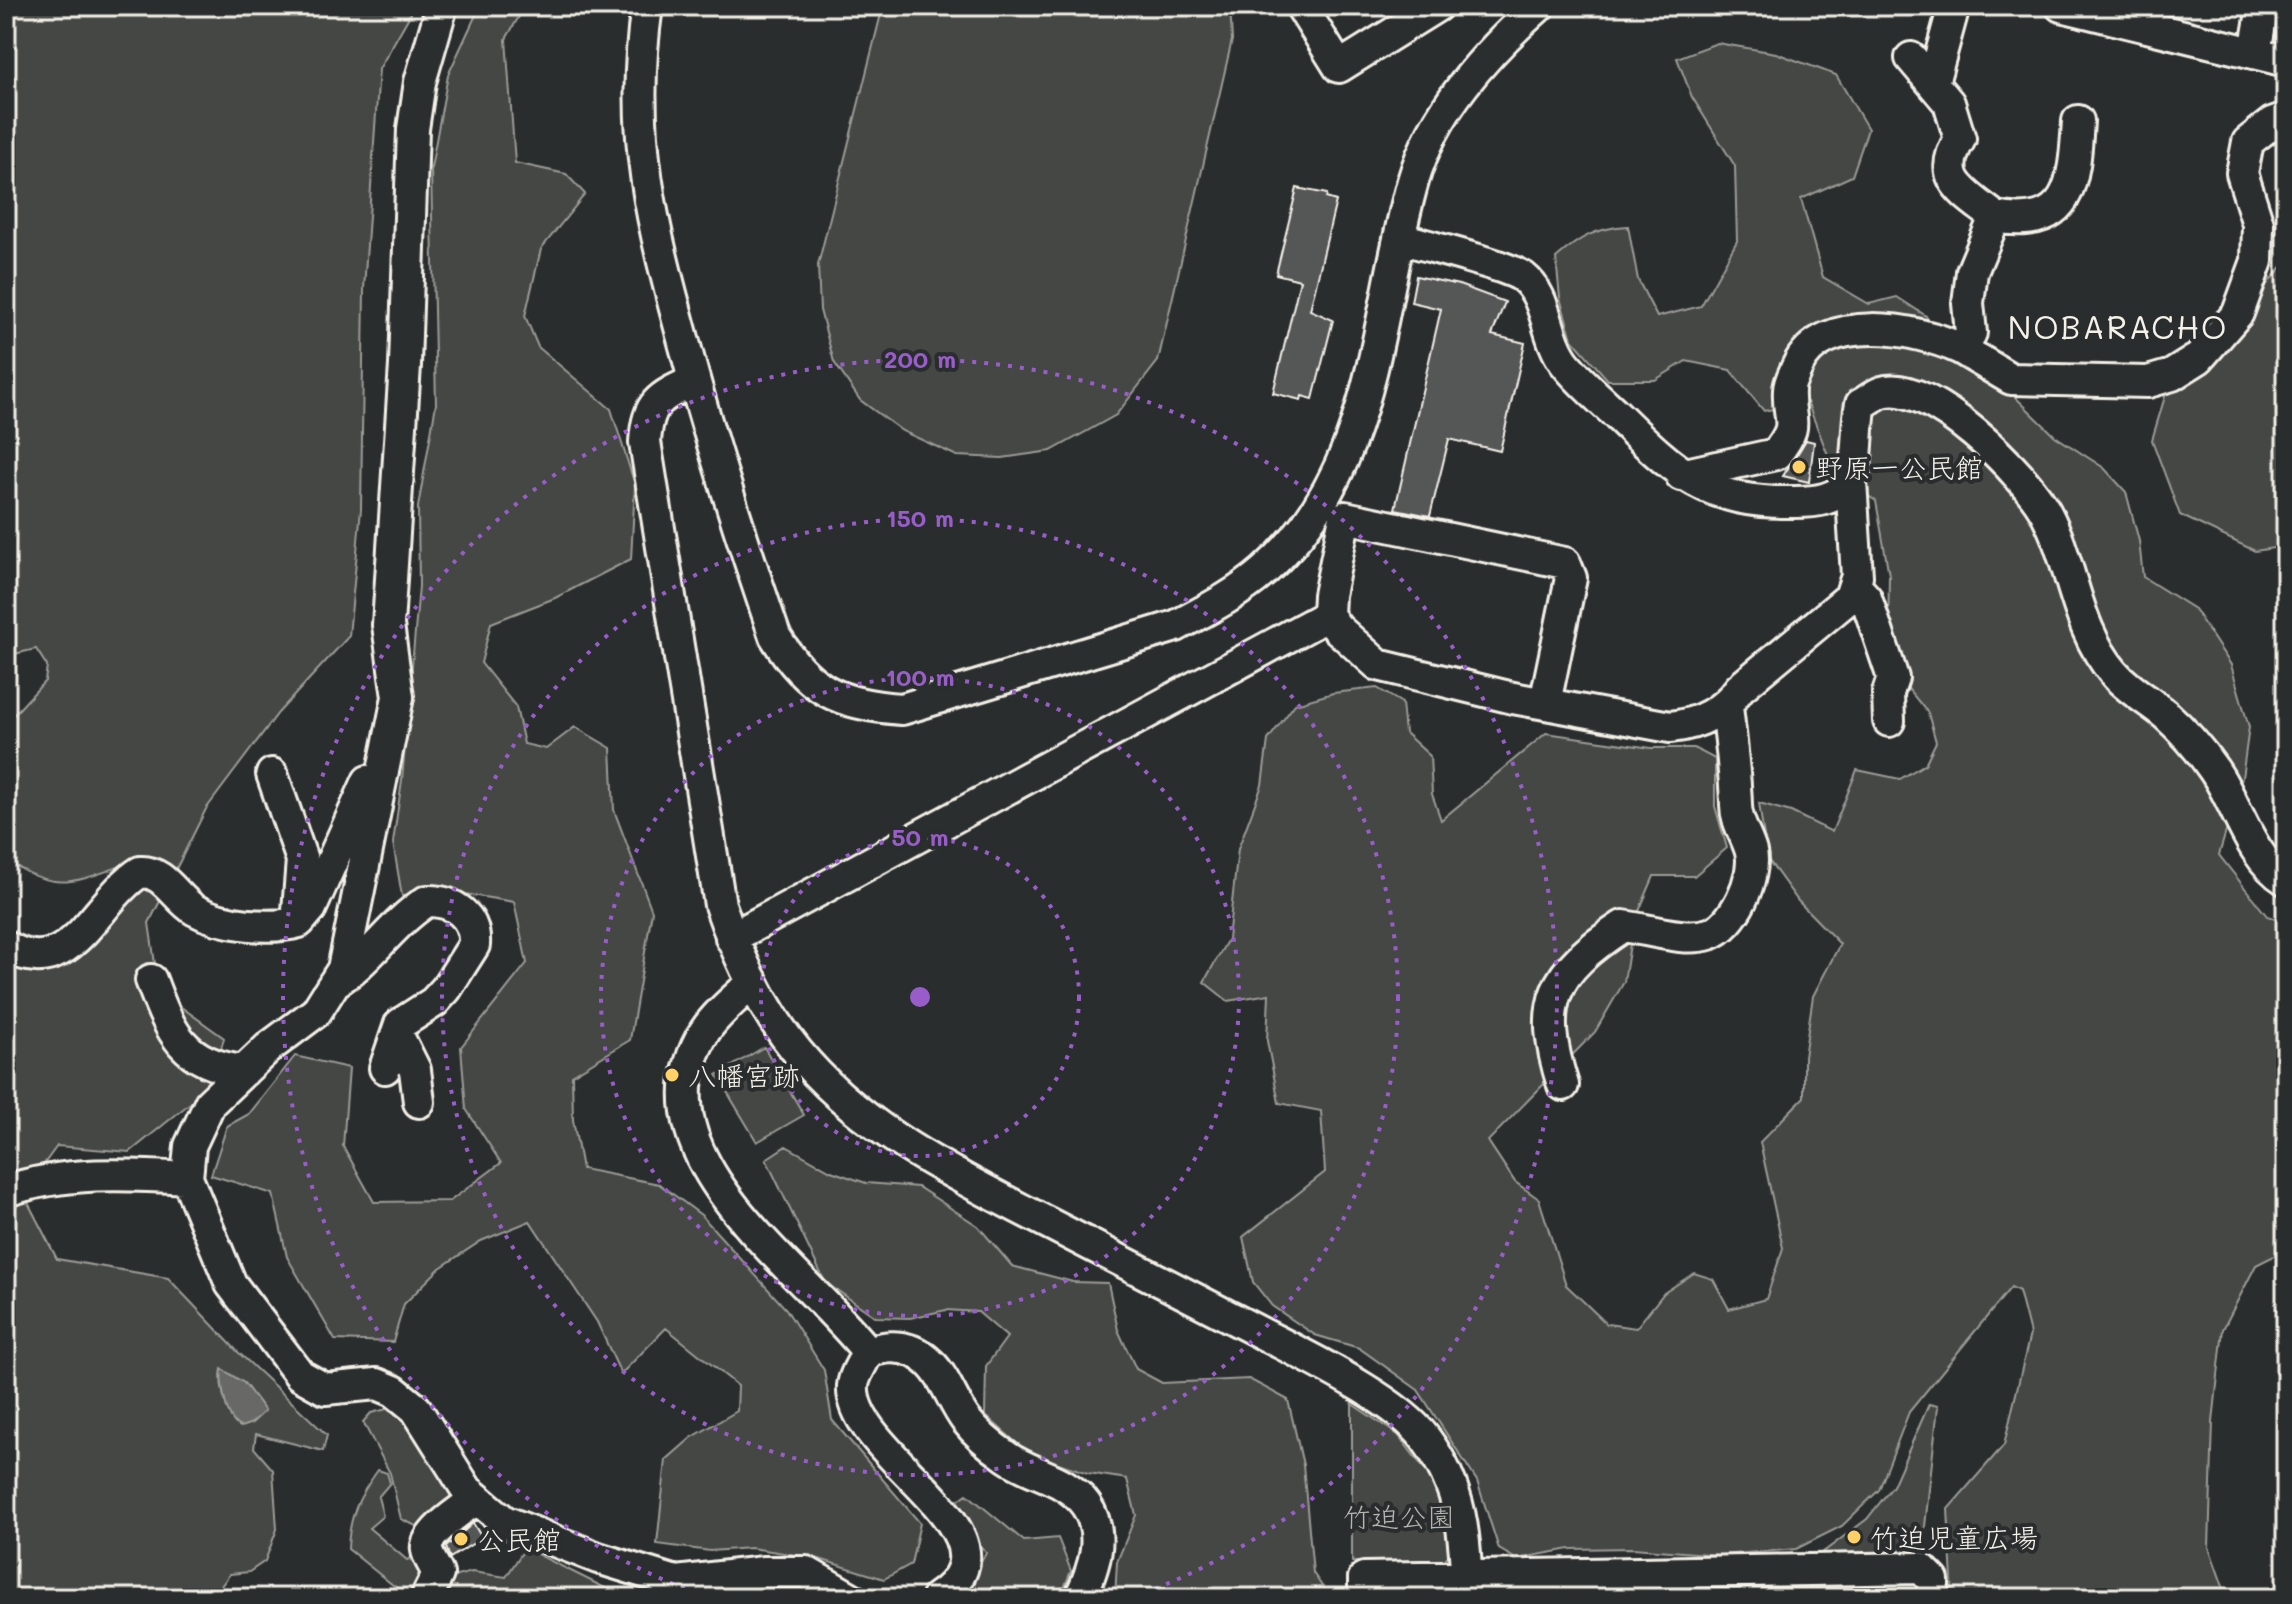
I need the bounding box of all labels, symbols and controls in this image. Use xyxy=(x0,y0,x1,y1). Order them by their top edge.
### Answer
district label: NOBARACHO xyxy=(2008,305,2228,347)
text: 200 m xyxy=(884,343,956,374)
place label: 野原一公民館 xyxy=(1815,449,1983,485)
marker: 野原一公民館 xyxy=(1790,458,1808,476)
text: 150 m xyxy=(886,502,954,533)
text: 100 m xyxy=(885,661,955,692)
text: 50 m xyxy=(891,821,949,852)
centre of rings xyxy=(906,983,934,1011)
place label: 八幡宮跡 xyxy=(688,1057,800,1093)
marker: 八幡宮跡 xyxy=(663,1066,681,1084)
park label: 竹迫公園 xyxy=(1343,1498,1455,1534)
place label: 竹迫児童広場 xyxy=(1870,1519,2038,1555)
place label: 公民館 xyxy=(477,1521,561,1557)
marker: 竹迫児童広場 xyxy=(1845,1528,1863,1546)
marker: 公民館 xyxy=(452,1530,470,1548)

